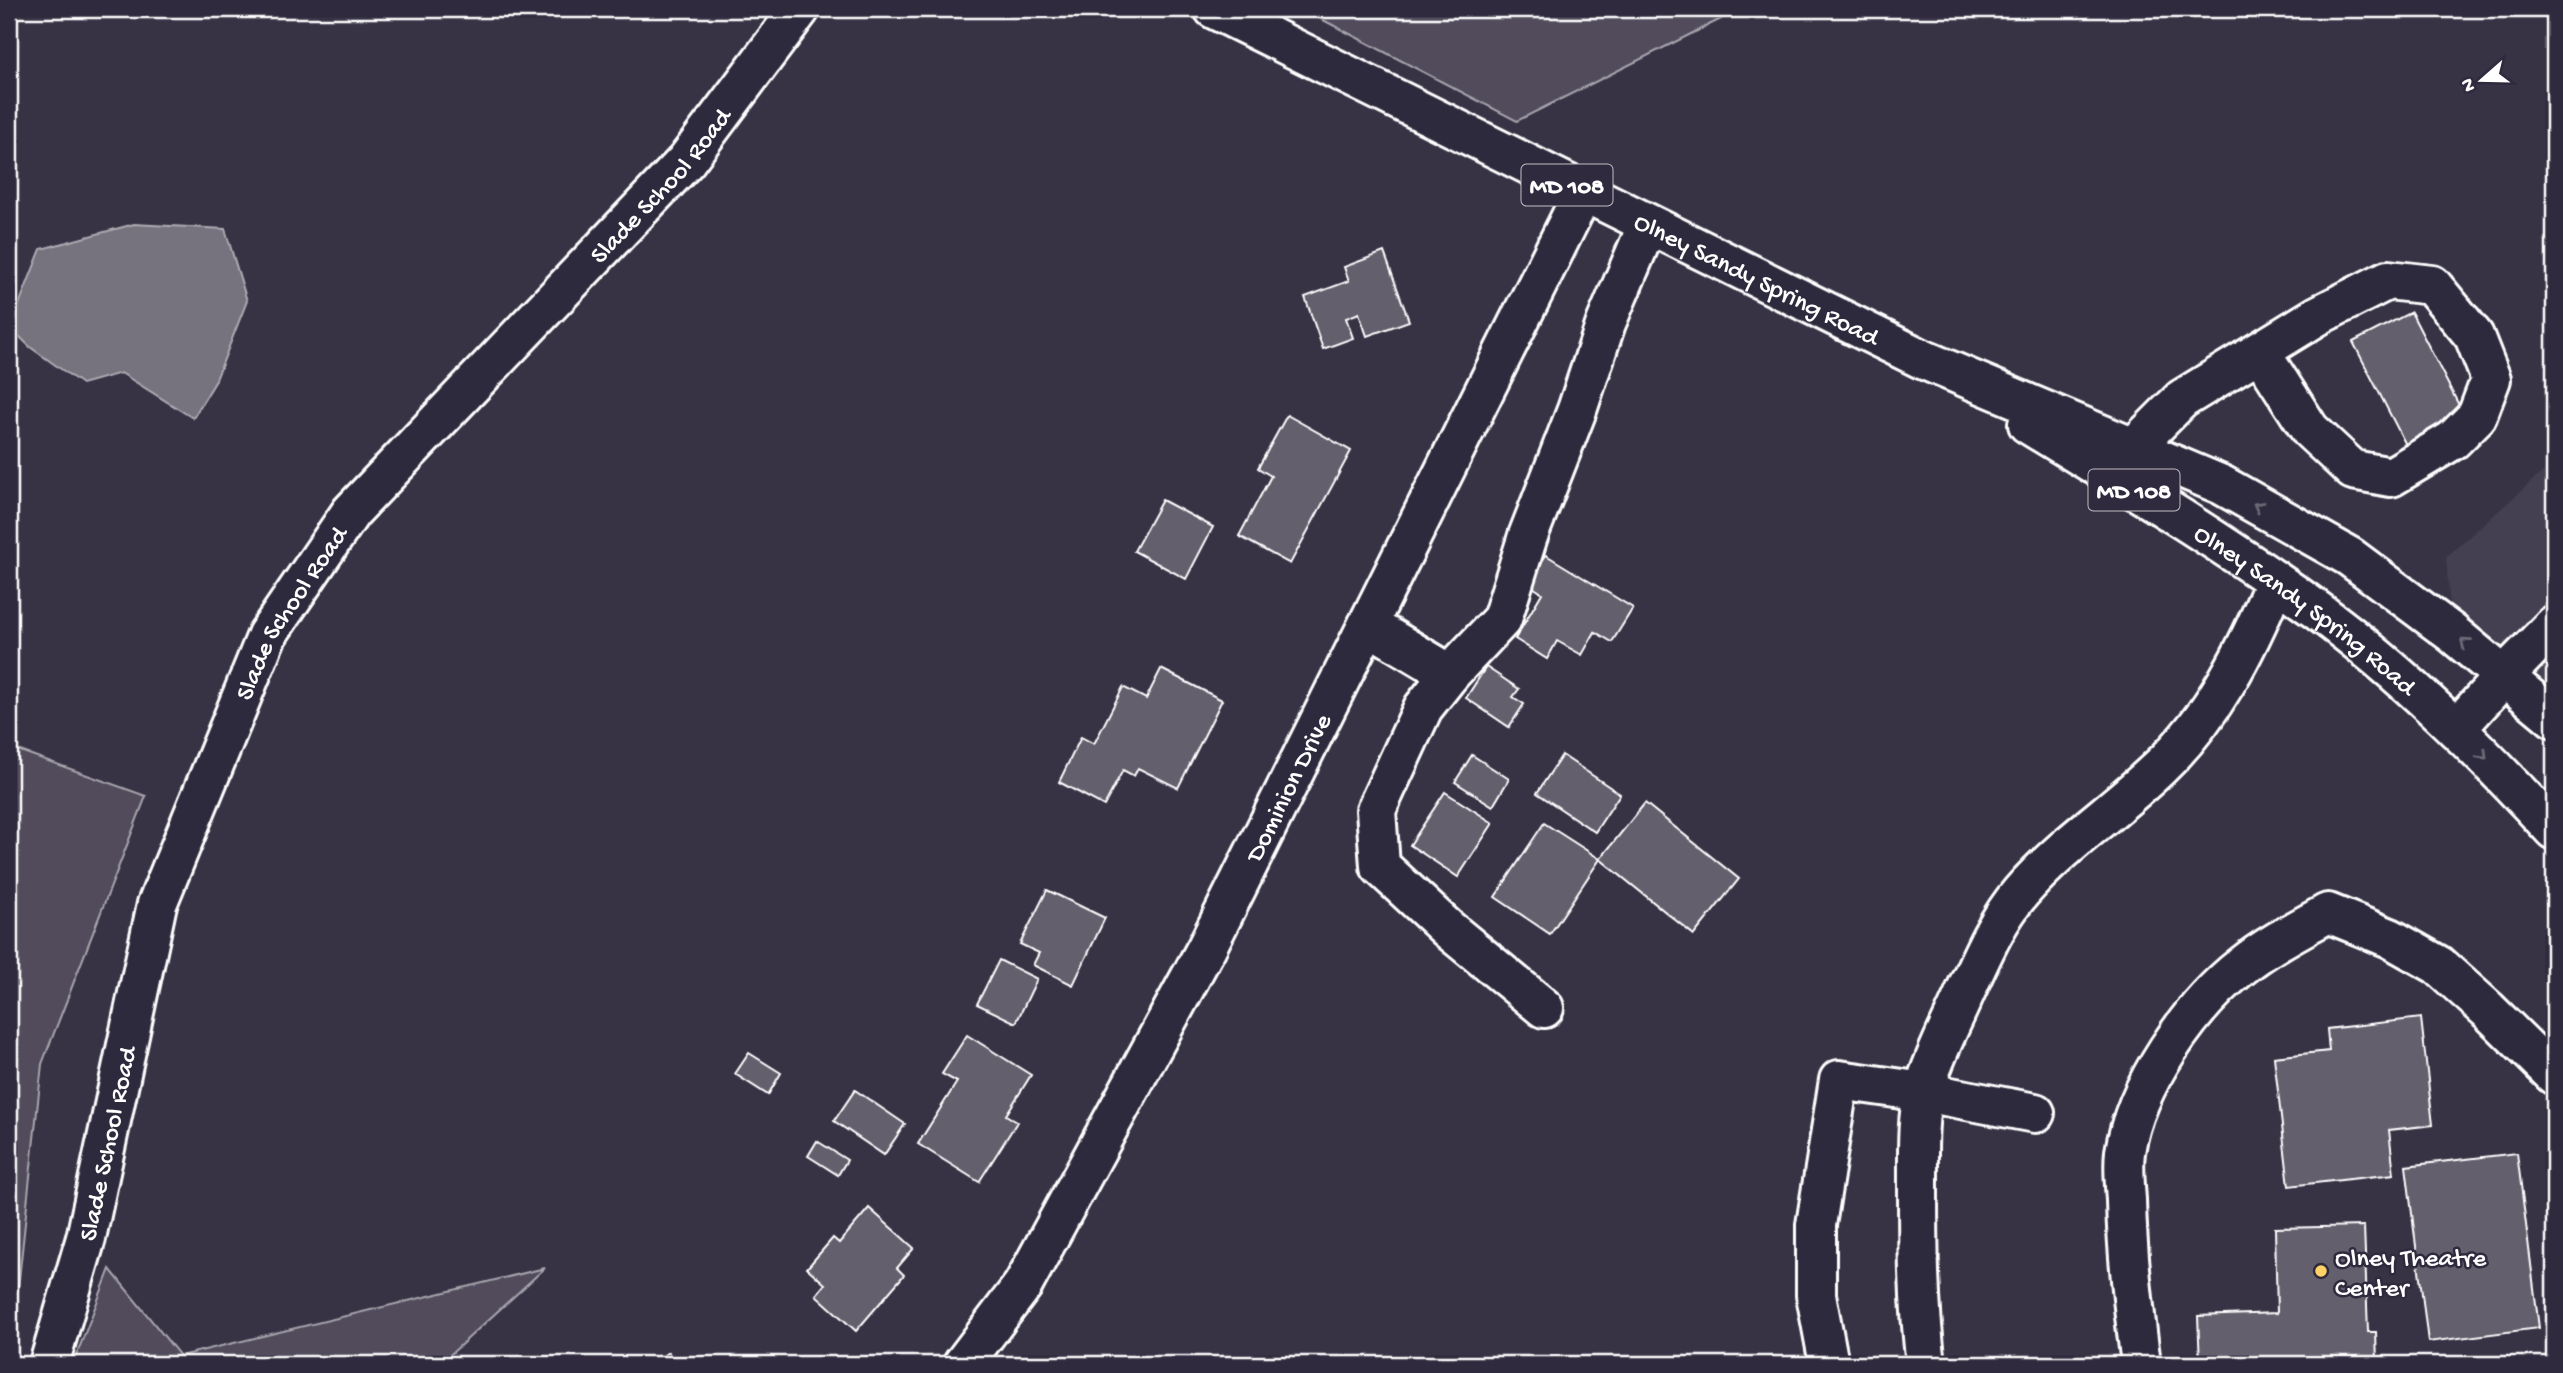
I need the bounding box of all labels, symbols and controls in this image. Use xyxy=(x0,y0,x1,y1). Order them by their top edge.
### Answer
north arrow xyxy=(2448,46,2518,116)
text: N xyxy=(2456,75,2482,94)
street label: Slade School Road xyxy=(585,102,741,272)
road number: MD 108 xyxy=(1522,164,1612,205)
street label: Olney Sandy Spring Road xyxy=(1628,208,1884,356)
road number: MD 108 xyxy=(2088,470,2180,510)
one-way arrow xyxy=(2253,501,2266,514)
street label: Slade School Road xyxy=(231,520,357,706)
street label: Olney Sandy Spring Road xyxy=(2187,520,2422,705)
one-way arrow xyxy=(2460,639,2473,651)
street label: Dominion Drive xyxy=(1240,709,1341,870)
one-way arrow xyxy=(2475,747,2488,760)
street label: Slade School Road xyxy=(75,1043,147,1244)
place label: Olney Theatre Center xyxy=(2335,1245,2487,1306)
marker: Olney Theatre Center xyxy=(2313,1263,2329,1279)

